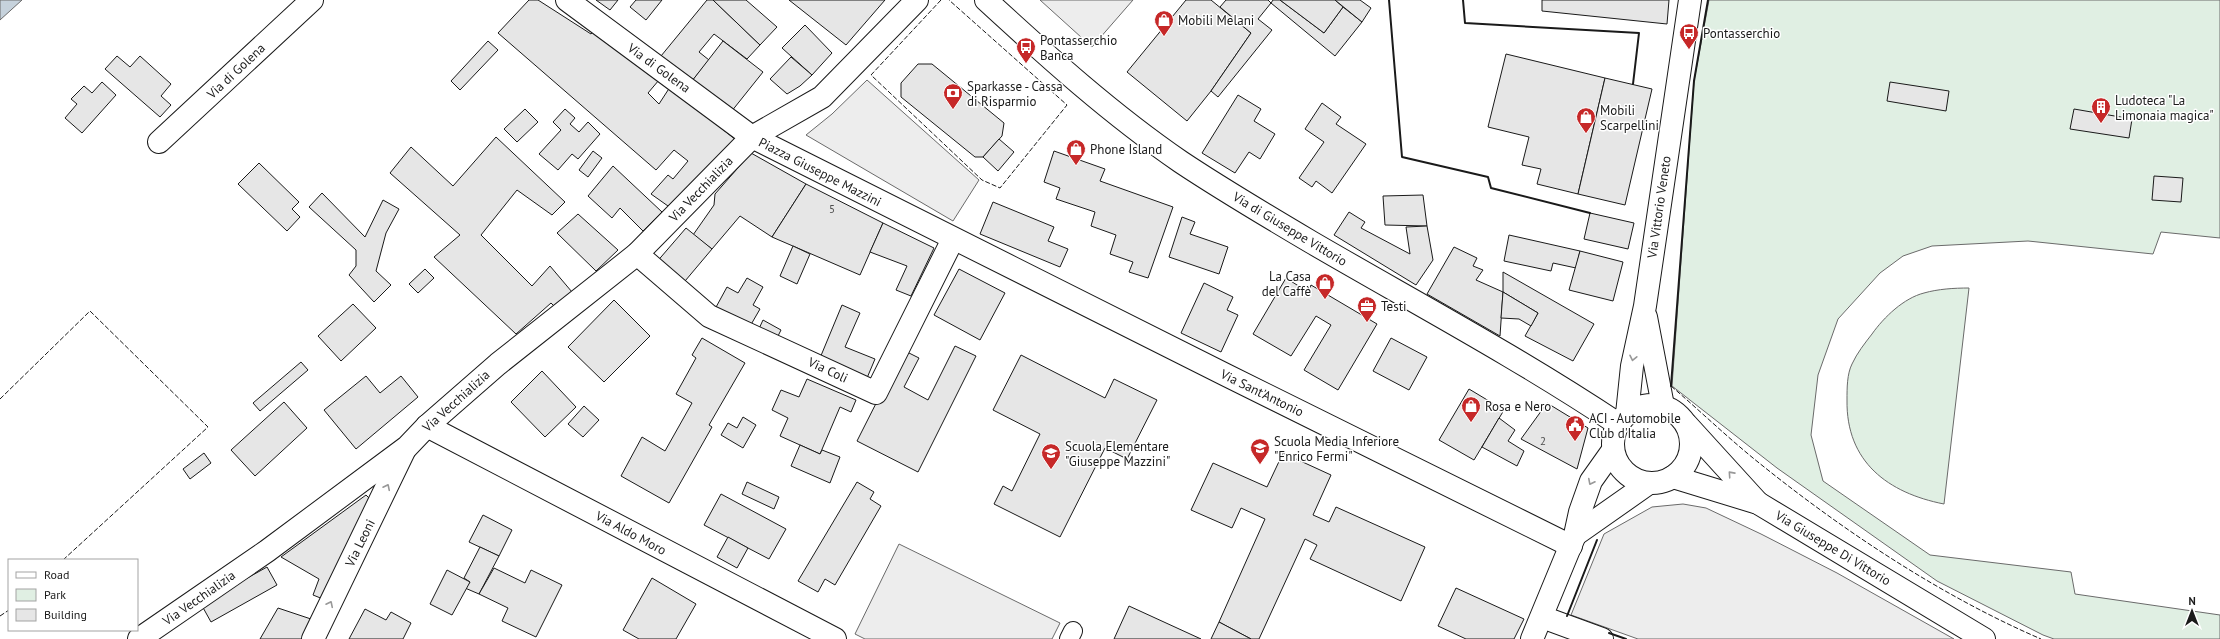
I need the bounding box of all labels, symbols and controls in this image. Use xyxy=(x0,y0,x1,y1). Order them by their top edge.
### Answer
shop icon: Mobili Melani xyxy=(1153,9,1175,37)
place label: Mobili Melani xyxy=(1178,12,1254,29)
bus stop icon: Pontasserchio xyxy=(1678,22,1700,50)
place label: Pontasserchio xyxy=(1703,25,1780,42)
place label: Pontasserchio Banca xyxy=(1040,32,1117,64)
bus stop icon: Pontasserchio Banca xyxy=(1015,36,1037,64)
street label: Via di Golena xyxy=(623,39,694,97)
street label: Via di Golena xyxy=(203,40,269,103)
place label: Sparkasse - Cassa di Risparmio xyxy=(967,78,1063,110)
bank icon: Sparkasse - Cassa di Risparmio xyxy=(942,82,964,110)
place label: Ludoteca "La Limonaia magica" xyxy=(2115,92,2214,124)
building icon: Ludoteca "La Limonaia magica" xyxy=(2090,96,2112,124)
place label: Mobili Scarpellini xyxy=(1600,102,1659,134)
shop icon: Mobili Scarpellini xyxy=(1575,106,1597,134)
street label: Piazza Giuseppe Mazzini xyxy=(756,134,884,210)
shop icon: Phone Island xyxy=(1065,138,1087,166)
place label: Phone Island xyxy=(1090,141,1162,158)
street label: Via Vecchializia xyxy=(665,153,737,226)
street label: Via Vittorio Veneto xyxy=(1643,155,1675,260)
street label: Via di Giuseppe Vittorio xyxy=(1229,188,1350,270)
house number: 5 xyxy=(829,202,835,216)
place label: La Casa del Caffè xyxy=(1262,268,1311,300)
shop icon: La Casa del Caffè xyxy=(1314,272,1336,300)
office icon: Testi xyxy=(1356,295,1378,323)
place label: Testi xyxy=(1381,298,1407,315)
street label: Via Coli xyxy=(804,353,851,387)
one-way arrow xyxy=(1630,355,1638,361)
street label: Via Sant'Antonio xyxy=(1217,365,1306,420)
street label: Via Vecchializia xyxy=(418,366,493,436)
shop icon: Rosa e Nero xyxy=(1460,395,1482,423)
place label: Rosa e Nero xyxy=(1485,398,1551,415)
place label: ACI - Automobile Club d'Italia xyxy=(1589,410,1681,442)
public building icon: ACI - Automobile Club d'Italia xyxy=(1564,414,1586,442)
place label: Scuola Media Inferiore "Enrico Fermi" xyxy=(1274,433,1399,465)
house number: 2 xyxy=(1540,434,1546,448)
school or university icon: Scuola Media Inferiore "Enrico Fermi" xyxy=(1249,437,1271,465)
place label: Scuola Elementare "Giuseppe Mazzini" xyxy=(1065,438,1170,470)
school or university icon: Scuola Elementare "Giuseppe Mazzini" xyxy=(1040,442,1062,470)
one-way arrow xyxy=(1729,471,1736,478)
one-way arrow xyxy=(1588,478,1596,485)
one-way arrow xyxy=(382,484,390,491)
street label: Via Giuseppe Di Vittorio xyxy=(1771,506,1894,589)
street label: Via Aldo Moro xyxy=(592,507,669,559)
street label: Via Leoni xyxy=(341,516,379,570)
legend xyxy=(8,559,138,631)
text: Road xyxy=(44,567,69,582)
street label: Via Vecchializia xyxy=(158,567,239,630)
text: Park xyxy=(44,587,66,602)
north arrow xyxy=(2172,591,2212,631)
text: N xyxy=(2188,594,2196,608)
one-way arrow xyxy=(325,601,333,608)
text: Building xyxy=(44,607,87,622)

